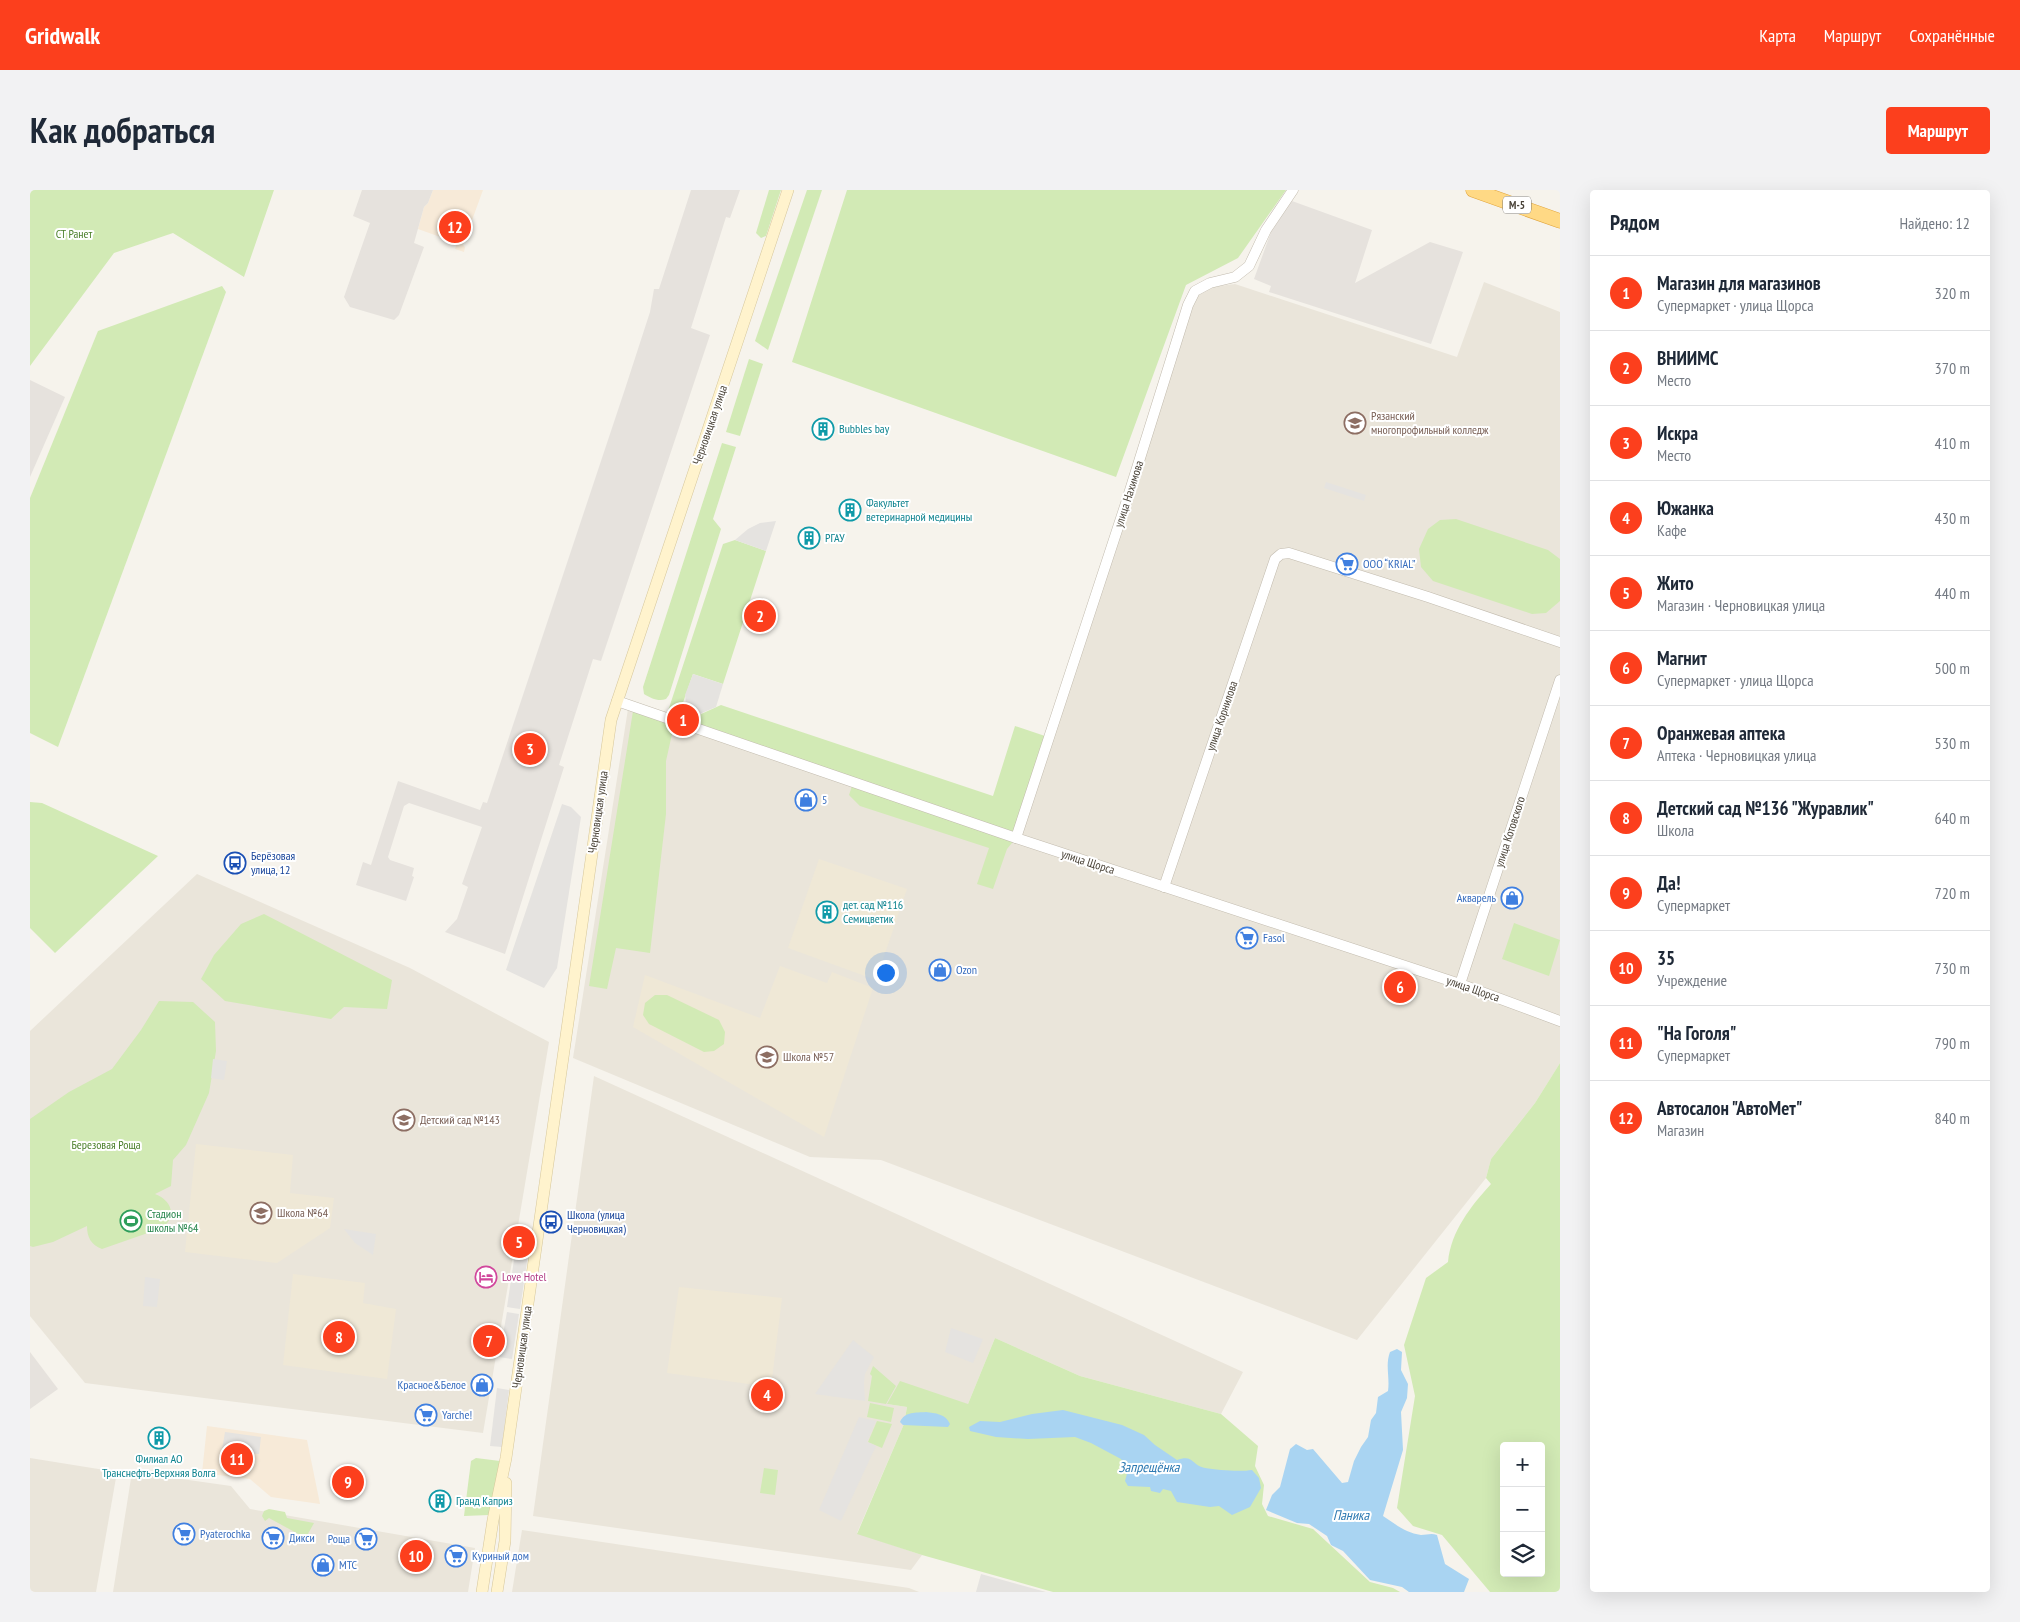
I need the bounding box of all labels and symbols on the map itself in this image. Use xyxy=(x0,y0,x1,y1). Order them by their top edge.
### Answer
road number: М-5 xyxy=(1503,196,1531,214)
pin: 12 xyxy=(439,208,471,246)
park label: СТ Ранет xyxy=(56,226,92,241)
street label: Черновицкая улица xyxy=(689,383,730,467)
place label: Рязанский многопрофильный колледж xyxy=(1371,408,1489,437)
school or university icon: Рязанский многопрофильный колледж xyxy=(1343,411,1367,435)
building icon: Bubbles bay xyxy=(811,417,835,441)
place label: Bubbles bay xyxy=(839,421,890,436)
street label: улица Нахимова xyxy=(1111,458,1146,529)
place label: Факультет ветеринарной медицины xyxy=(866,495,972,524)
building icon: Факультет ветеринарной медицины xyxy=(838,498,862,522)
building icon: РГАУ xyxy=(797,526,821,550)
place label: РГАУ xyxy=(825,530,845,545)
supermarket icon: OOO “KRIAL” xyxy=(1335,552,1359,576)
place label: OOO “KRIAL” xyxy=(1363,556,1416,571)
pin: 2 xyxy=(744,597,776,635)
street label: улица Корнилова xyxy=(1203,679,1241,753)
pin: 1 xyxy=(667,701,699,739)
pin: 3 xyxy=(514,730,546,768)
street label: Черновицкая улица xyxy=(584,770,611,854)
shop icon: 5 xyxy=(794,788,818,812)
place label: 5 xyxy=(822,792,827,807)
street label: улица Котовского xyxy=(1491,794,1528,869)
street label: улица Щорса xyxy=(1060,846,1117,877)
place label: Берёзовая улица, 12 xyxy=(251,848,296,877)
bus stop icon: Берёзовая улица, 12 xyxy=(223,851,247,875)
shop icon: Акварель xyxy=(1500,886,1524,910)
place label: Акварель xyxy=(1457,890,1496,905)
place label: дет. сад №116 Семицветик xyxy=(843,897,903,926)
building icon: дет. сад №116 Семицветик xyxy=(815,900,839,924)
supermarket icon: Fasol xyxy=(1235,926,1259,950)
place label: Fasol xyxy=(1263,930,1285,945)
shop icon: Ozon xyxy=(928,958,952,982)
your location xyxy=(873,960,899,986)
place label: Ozon xyxy=(956,962,977,977)
pin: 6 xyxy=(1384,968,1416,1006)
street label: улица Щорса xyxy=(1445,972,1502,1005)
school or university icon: Школа №57 xyxy=(755,1045,779,1069)
place label: Школа №57 xyxy=(783,1049,834,1064)
school or university icon: Детский сад №143 xyxy=(392,1108,416,1132)
place label: Детский сад №143 xyxy=(420,1112,500,1127)
park label: Березовая Роща xyxy=(71,1137,141,1152)
school or university icon: Школа №64 xyxy=(249,1201,273,1225)
place label: Школа №64 xyxy=(277,1205,329,1220)
place label: Стадион школы №64 xyxy=(147,1206,199,1235)
place label: Школа (улица Черновицкая) xyxy=(567,1207,626,1236)
sports icon: Стадион школы №64 xyxy=(119,1209,143,1233)
bus stop icon: Школа (улица Черновицкая) xyxy=(539,1210,563,1234)
pin: 5 xyxy=(503,1223,535,1261)
hotel icon: Love Hotel xyxy=(474,1265,498,1289)
place label: Love Hotel xyxy=(502,1269,546,1284)
street label: Черновицкая улица xyxy=(508,1305,535,1389)
pin: 8 xyxy=(323,1318,355,1356)
pin: 7 xyxy=(473,1322,505,1360)
shop icon: Красное&Белое xyxy=(470,1373,494,1397)
pin: 4 xyxy=(751,1376,783,1414)
place label: Красное&Белое xyxy=(397,1377,466,1392)
supermarket icon: Yarche! xyxy=(414,1403,438,1427)
place label: Yarche! xyxy=(442,1407,472,1422)
building icon: Филиал АО Транснефть-Верхняя Волга xyxy=(147,1426,171,1450)
pin: 11 xyxy=(221,1440,253,1478)
place label: Филиал АО Транснефть-Верхняя Волга xyxy=(102,1451,216,1480)
water label: Запрещёнка xyxy=(1119,1458,1181,1476)
pin: 9 xyxy=(332,1463,364,1501)
building icon: Гранд Каприз xyxy=(428,1489,452,1513)
place label: Гранд Каприз xyxy=(456,1493,513,1508)
water label: Паника xyxy=(1333,1506,1370,1524)
supermarket icon: Pyaterochka xyxy=(172,1522,196,1546)
place label: Pyaterochka xyxy=(200,1526,251,1541)
supermarket icon: Дикси xyxy=(261,1526,285,1550)
supermarket icon: Роща xyxy=(354,1527,378,1551)
place label: Дикси xyxy=(289,1530,315,1545)
place label: Роща xyxy=(328,1531,350,1546)
pin: 10 xyxy=(400,1537,432,1575)
supermarket icon: Куриный дом xyxy=(444,1544,468,1568)
place label: Куриный дом xyxy=(472,1548,529,1563)
shop icon: МТС xyxy=(311,1553,335,1577)
place label: МТС xyxy=(339,1557,358,1572)

